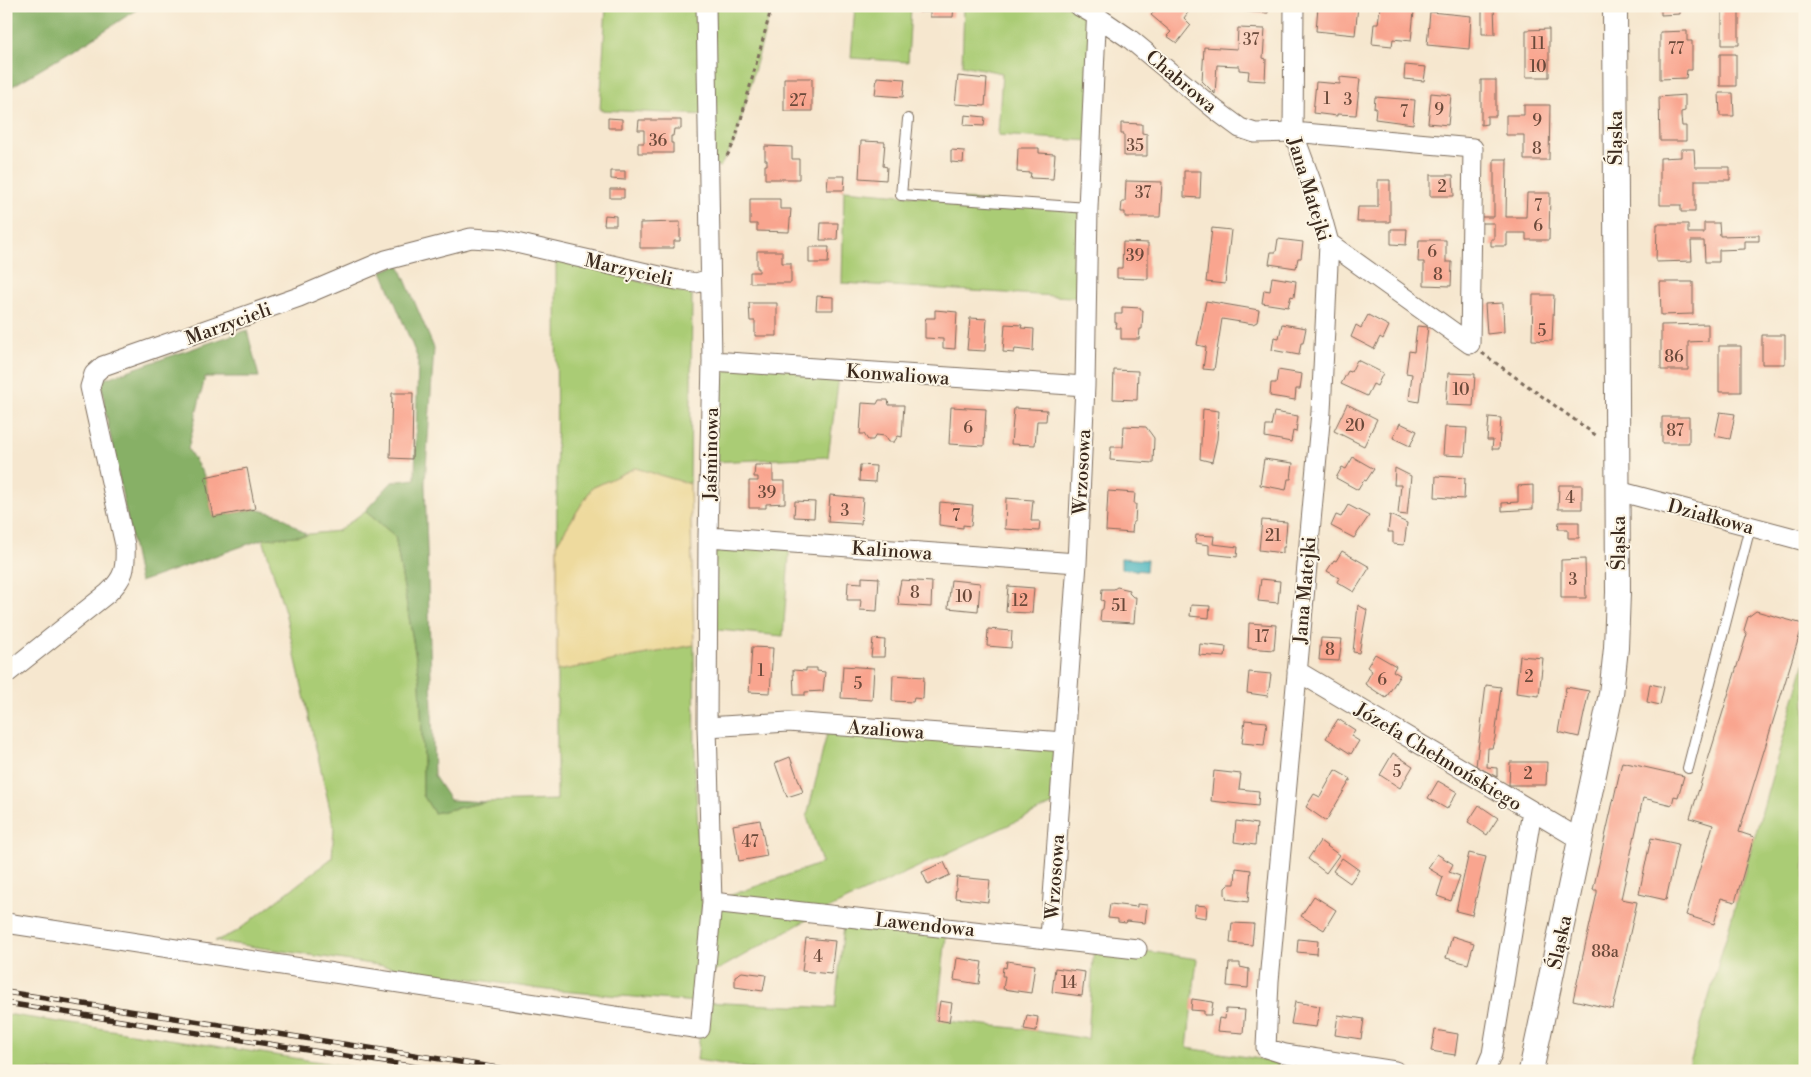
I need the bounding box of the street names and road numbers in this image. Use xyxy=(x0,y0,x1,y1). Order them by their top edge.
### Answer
street label: Chabrowa xyxy=(1141,45,1222,119)
street label: Śląska xyxy=(1603,110,1628,165)
street label: Jana Matejki xyxy=(1282,133,1336,244)
street label: Marzycieli xyxy=(582,248,675,292)
street label: Marzycieli xyxy=(182,297,275,351)
street label: Konwaliowa xyxy=(845,359,951,391)
street label: Jaśminowa xyxy=(698,407,724,502)
street label: Wrzosowa xyxy=(1068,428,1096,517)
street label: Działkowa xyxy=(1665,494,1757,540)
street label: Śląska xyxy=(1606,515,1631,570)
street label: Jana Matejki xyxy=(1288,535,1322,646)
street label: Kalinowa xyxy=(851,536,933,566)
street label: Józefa Chełmońskiego xyxy=(1350,697,1526,816)
street label: Azaliowa xyxy=(846,715,925,745)
street label: Wrzosowa xyxy=(1040,833,1070,922)
street label: Lawendowa xyxy=(874,908,976,942)
street label: Śląska xyxy=(1542,912,1577,971)

